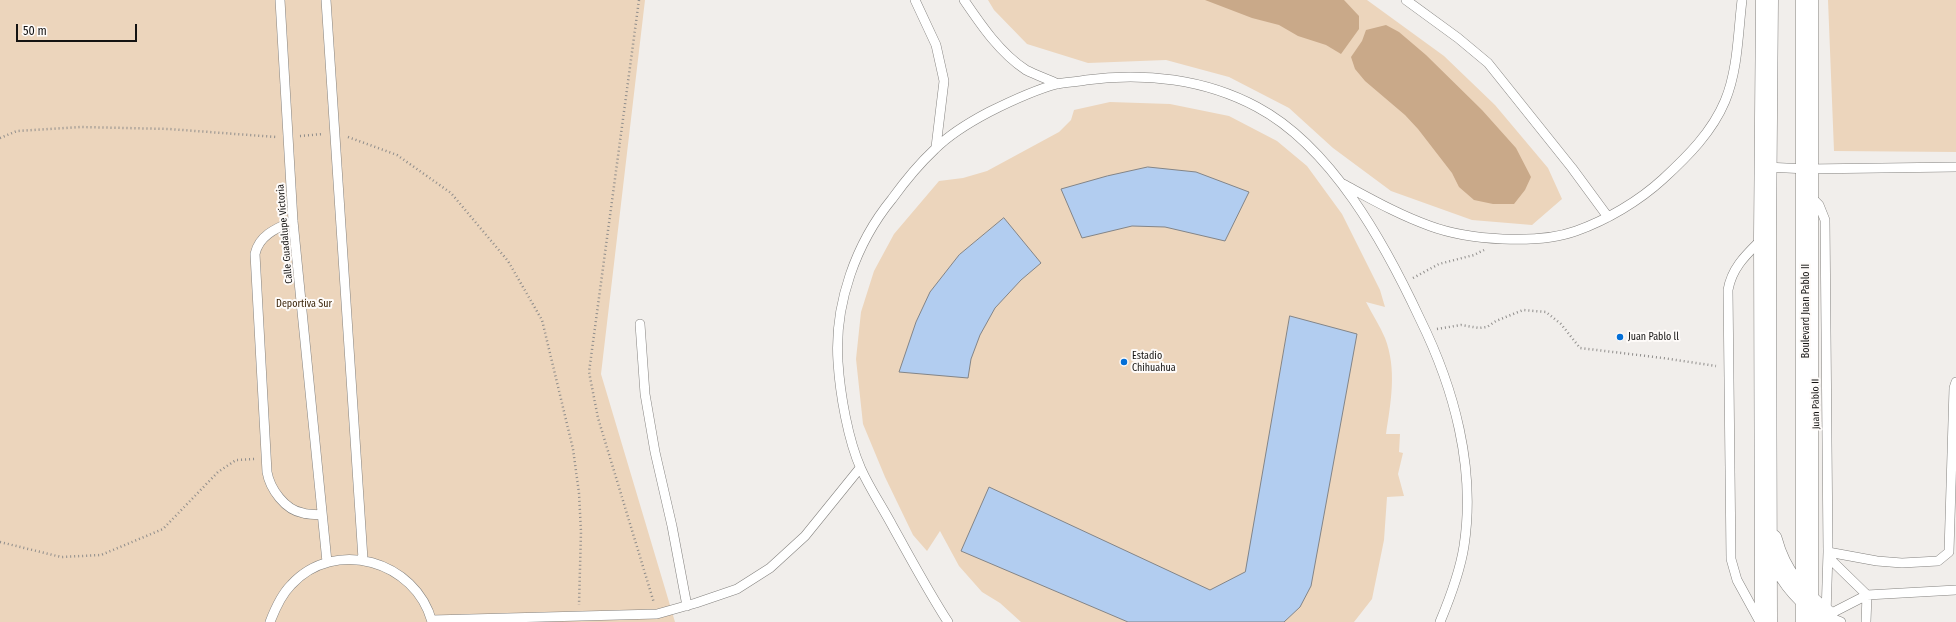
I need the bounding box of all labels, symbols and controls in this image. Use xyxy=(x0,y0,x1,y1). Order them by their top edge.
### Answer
scale bar xyxy=(18,16,139,42)
text: 50 m xyxy=(23,24,47,38)
street label: Calle Guadalupe Victoria xyxy=(275,184,295,284)
street label: Boulevard Juan Pablo II xyxy=(1800,264,1812,358)
park label: Deportiva Sur xyxy=(276,298,332,310)
place label: Juan Pablo ll xyxy=(1628,331,1679,343)
marker: Juan Pablo ll xyxy=(1615,332,1625,342)
place label: Estadio Chihuahua xyxy=(1132,350,1176,374)
marker: Estadio Chihuahua xyxy=(1119,357,1129,367)
street label: Juan Pablo II xyxy=(1810,378,1822,430)

